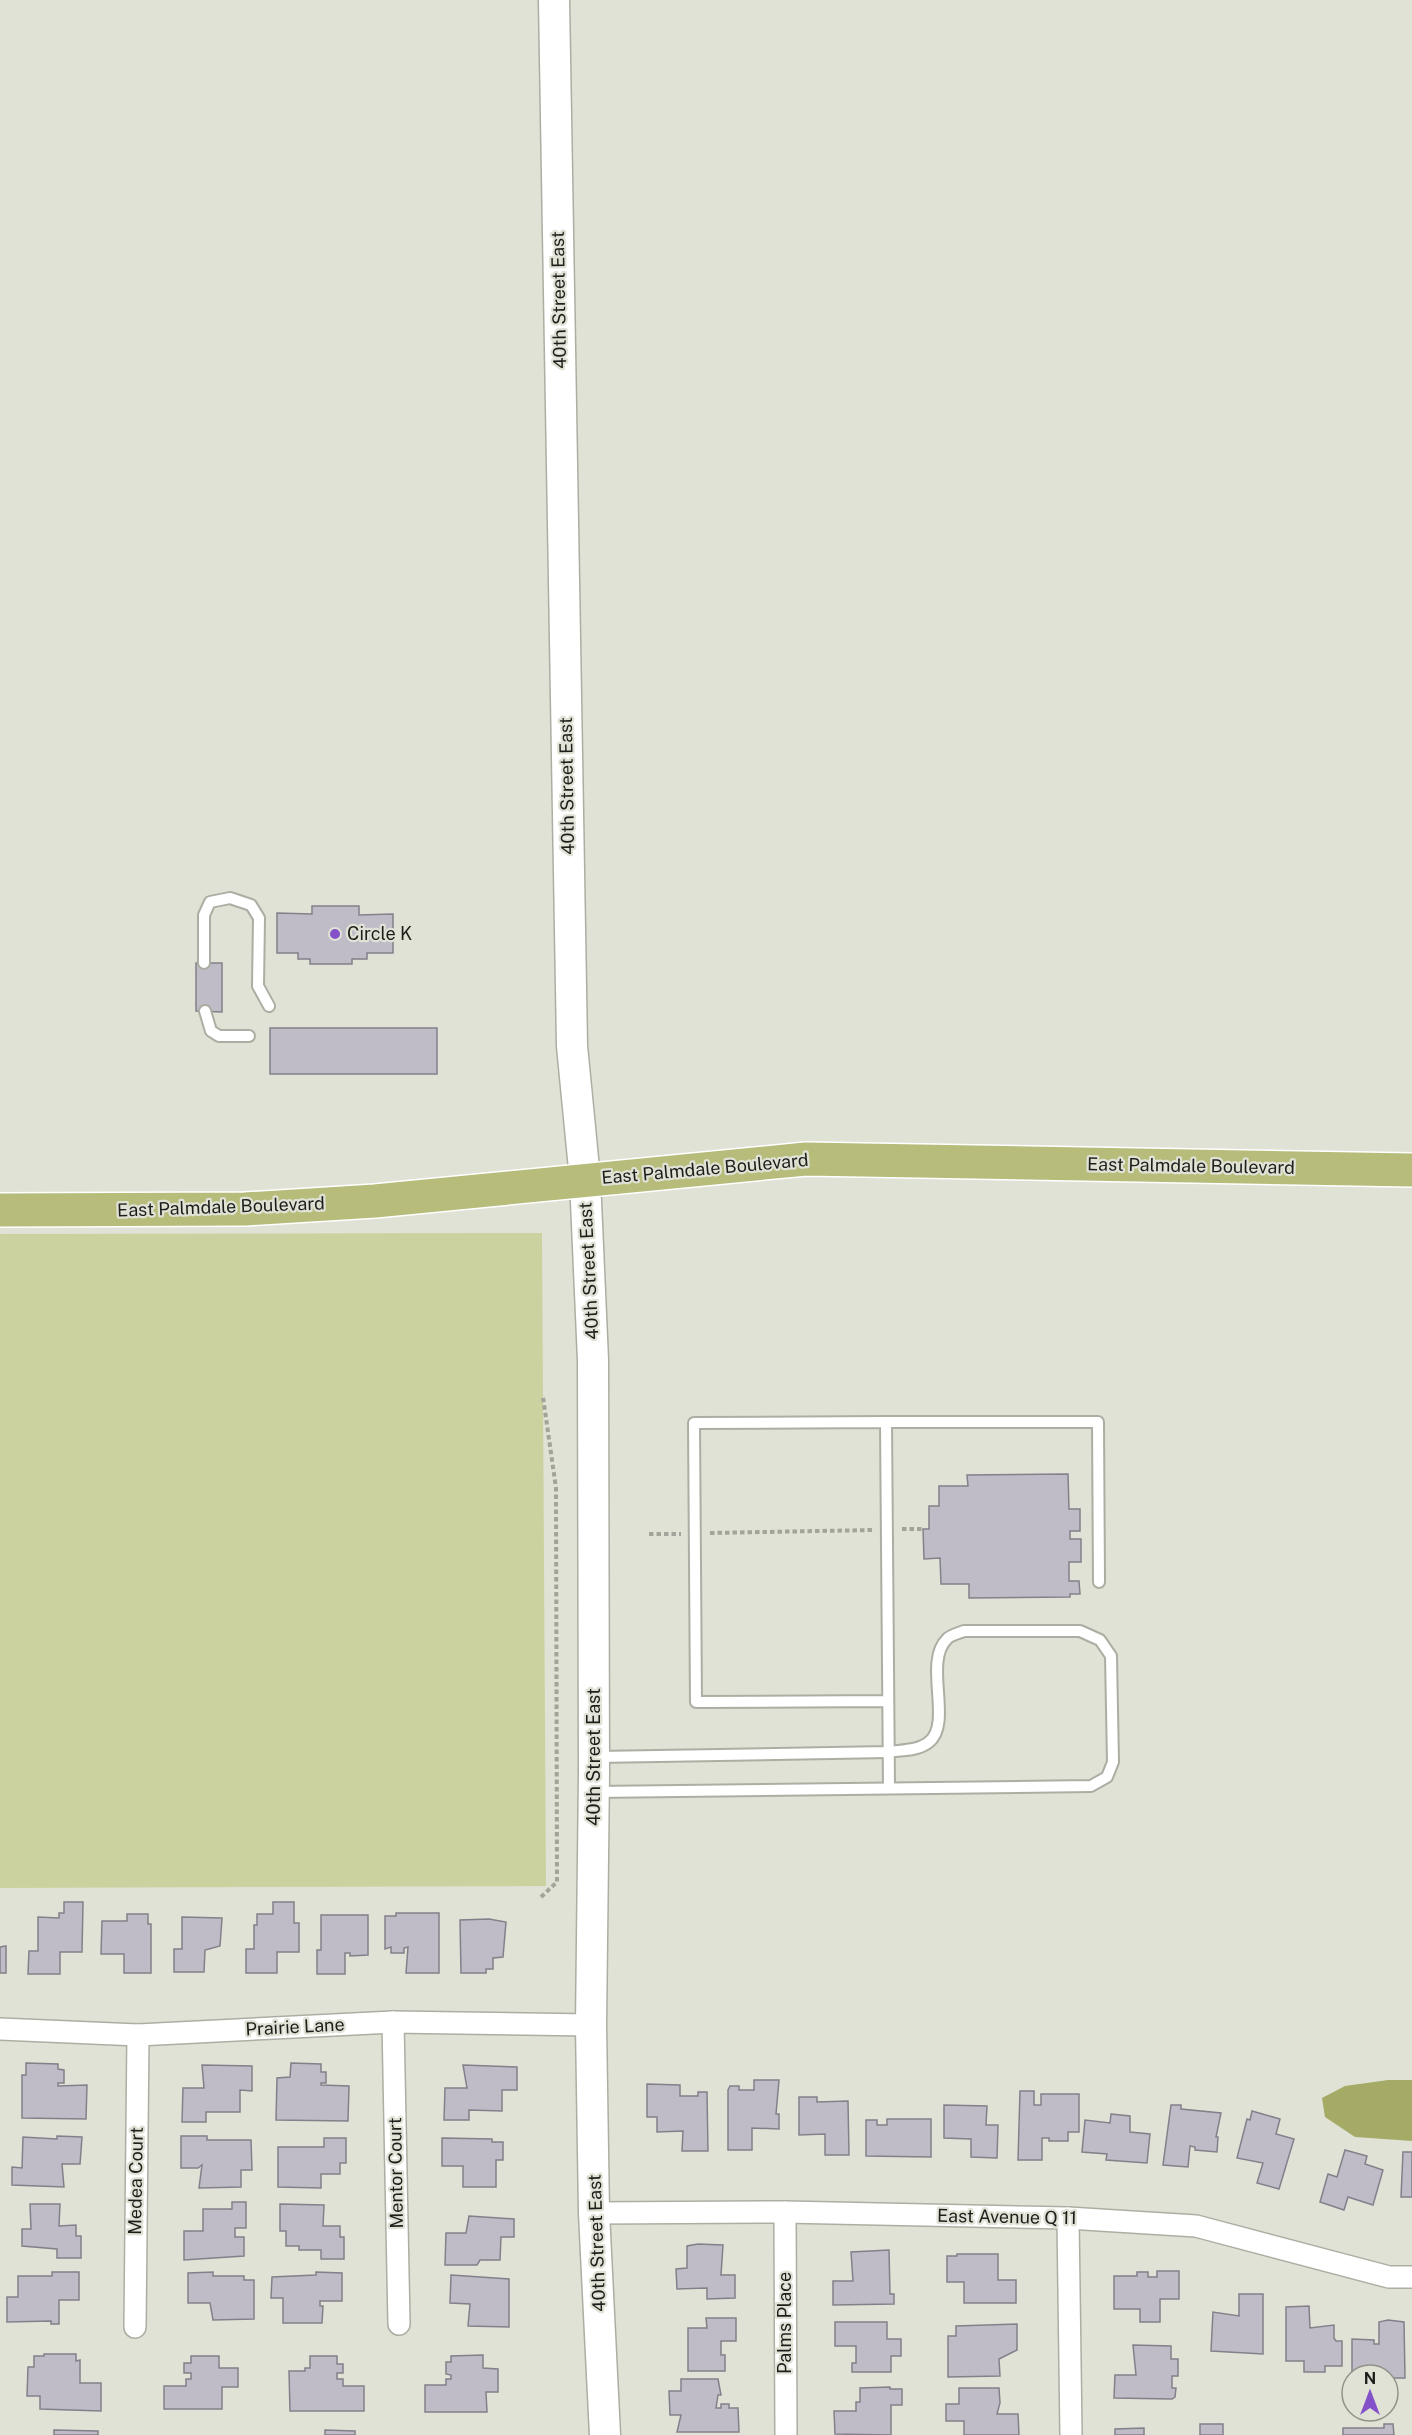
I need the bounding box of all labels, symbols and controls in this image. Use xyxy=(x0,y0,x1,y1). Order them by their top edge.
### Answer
street label: 40th Street East xyxy=(547,231,570,369)
street label: 40th Street East xyxy=(555,717,578,855)
place label: Circle K xyxy=(347,923,412,944)
marker: Circle K xyxy=(328,927,342,941)
street label: East Palmdale Boulevard xyxy=(601,1149,809,1188)
street label: East Palmdale Boulevard xyxy=(1087,1153,1295,1178)
street label: East Palmdale Boulevard xyxy=(117,1192,325,1221)
street label: 40th Street East xyxy=(574,1202,603,1340)
street label: 40th Street East xyxy=(583,1688,604,1826)
street label: Prairie Lane xyxy=(245,2013,345,2040)
street label: Mentor Court xyxy=(384,2117,407,2229)
street label: Medea Court xyxy=(124,2127,147,2235)
street label: 40th Street East xyxy=(584,2174,609,2312)
street label: East Avenue Q 11 xyxy=(937,2205,1077,2228)
street label: Palms Place xyxy=(774,2272,795,2374)
north arrow xyxy=(1340,2363,1400,2423)
text: N xyxy=(1364,2369,1376,2388)

